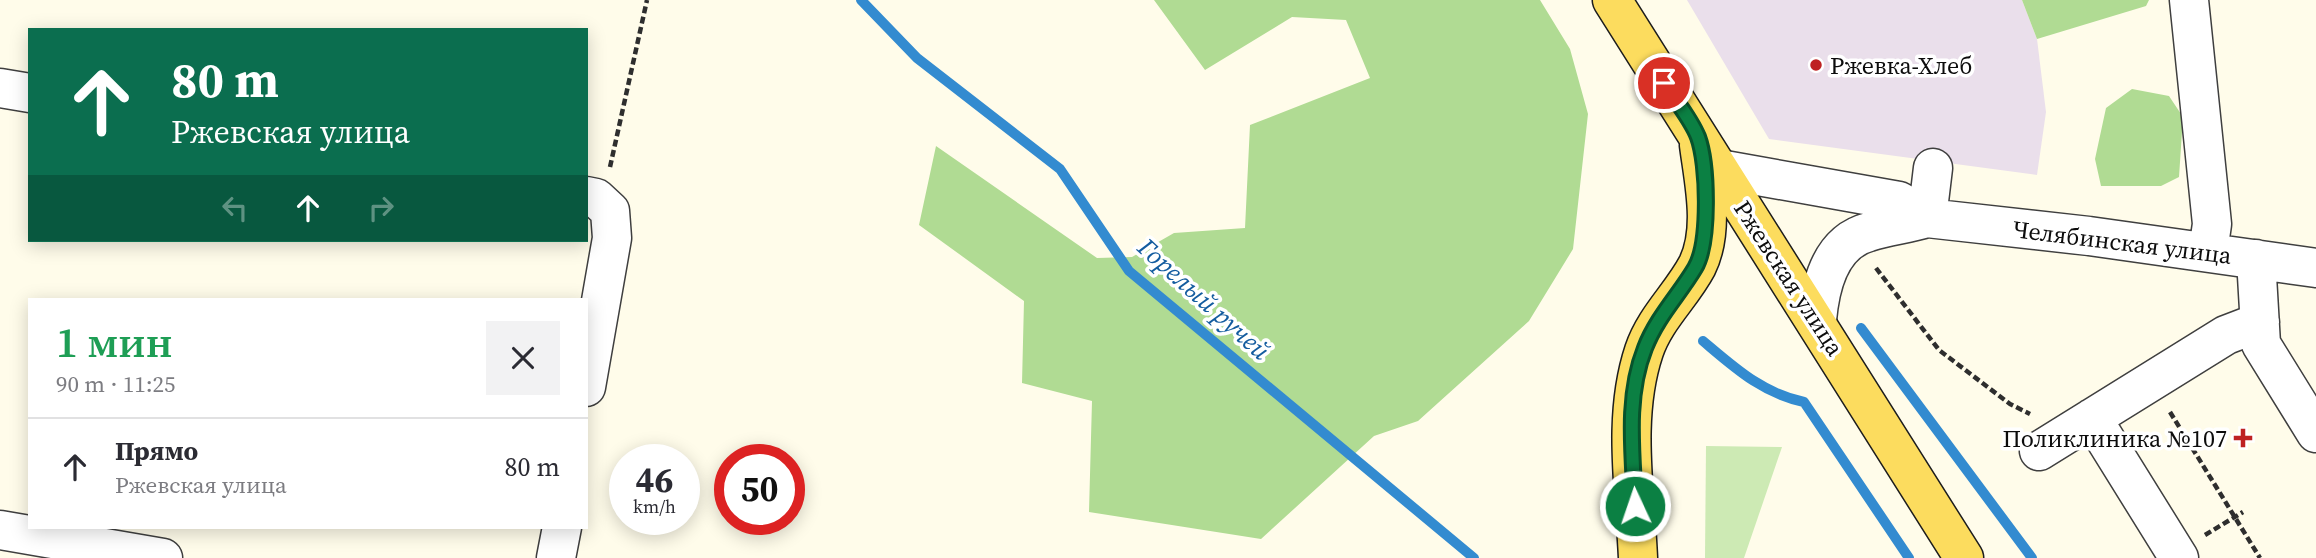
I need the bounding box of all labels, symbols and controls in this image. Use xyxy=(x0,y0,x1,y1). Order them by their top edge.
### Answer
text: 80 m xyxy=(171,46,279,113)
place label: Ржевка-Хлеб xyxy=(1830,49,1972,82)
pin xyxy=(1634,53,1694,113)
icon: ahead xyxy=(56,56,147,147)
marker: Ржевка-Хлеб xyxy=(1808,57,1824,73)
icon: arrive xyxy=(1645,64,1683,102)
text: Ржевская улица xyxy=(171,110,410,154)
icon: left xyxy=(216,189,254,227)
icon: ahead xyxy=(289,189,327,227)
icon: right xyxy=(362,189,400,227)
street label: Ржевская улица xyxy=(1726,194,1852,363)
street label: Челябинская улица xyxy=(2010,212,2234,272)
water label: Горелый ручей xyxy=(1129,229,1278,368)
text: 1 мин xyxy=(56,313,173,371)
button: close xyxy=(486,321,560,395)
text: 90 m · 11:25 xyxy=(56,368,176,400)
place label: Поликлиника №107 xyxy=(2003,422,2227,455)
marker: Поликлиника №107 xyxy=(2233,428,2253,448)
text: Прямо xyxy=(115,433,198,469)
speed limit sign: 50 xyxy=(714,444,805,535)
icon: ahead xyxy=(56,448,94,486)
text: 80 m xyxy=(505,449,560,485)
text: 46 xyxy=(636,456,673,504)
text: Ржевская улица xyxy=(115,469,287,501)
position arrow xyxy=(1598,469,1672,543)
text: km/h xyxy=(633,494,676,519)

